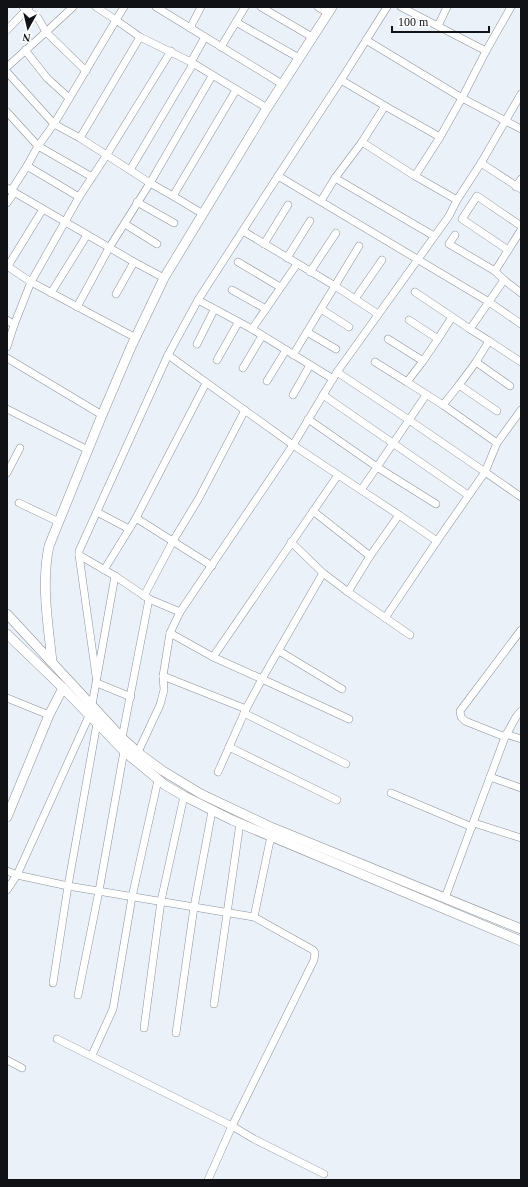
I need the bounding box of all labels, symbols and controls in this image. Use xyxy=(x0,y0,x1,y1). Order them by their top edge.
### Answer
north arrow xyxy=(8,8,48,48)
scale bar xyxy=(392,8,489,34)
text: 100 m xyxy=(398,15,429,29)
text: N xyxy=(22,31,31,44)

